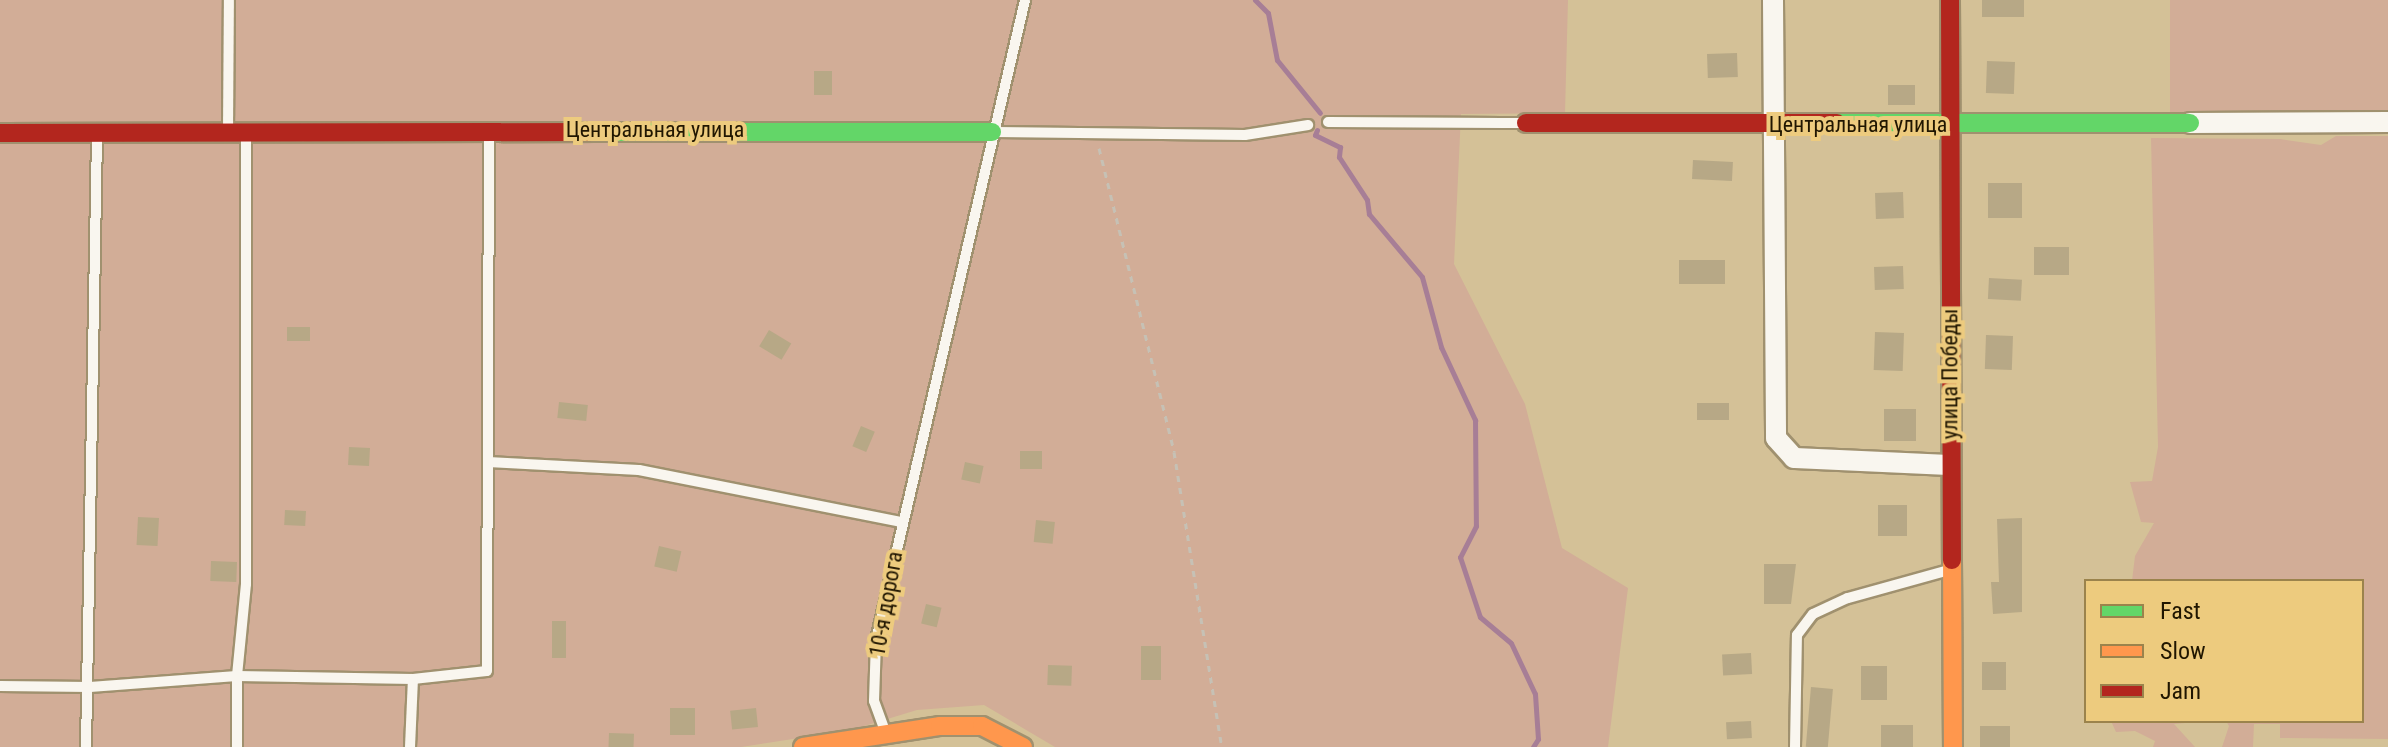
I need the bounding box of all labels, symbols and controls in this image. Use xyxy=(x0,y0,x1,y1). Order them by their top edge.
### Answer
street label: Центральная улица xyxy=(1769,112,1947,138)
street label: Центральная улица xyxy=(566,117,744,143)
street label: улица Победы xyxy=(1937,309,1963,439)
street label: 10-я дорога xyxy=(864,549,908,659)
legend xyxy=(2084,579,2364,723)
text: Fast xyxy=(2160,597,2201,625)
text: Slow xyxy=(2160,637,2206,665)
text: Jam xyxy=(2160,677,2201,705)

